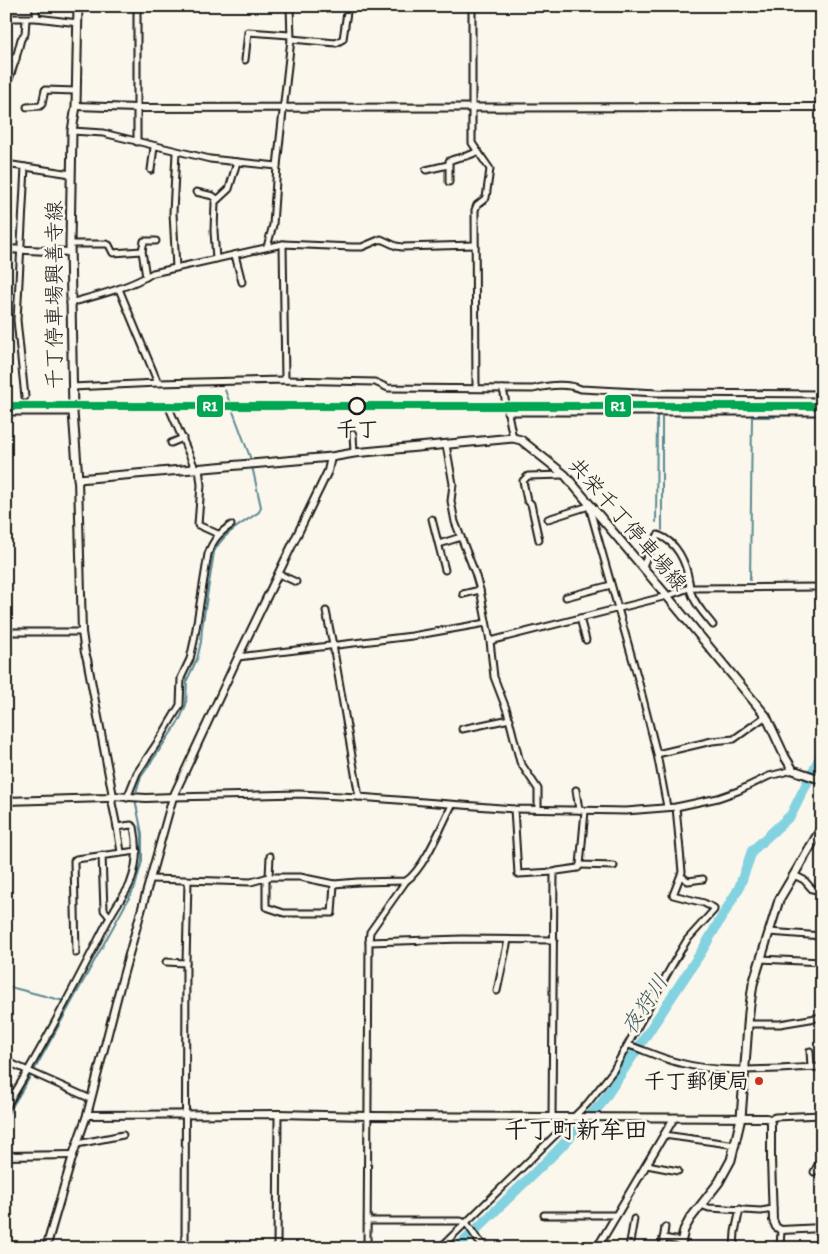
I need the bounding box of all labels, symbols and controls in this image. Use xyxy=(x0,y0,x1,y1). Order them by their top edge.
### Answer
street label: 千丁停車場興善寺線 xyxy=(41,201,66,390)
line badge: R1 xyxy=(196,394,224,418)
line badge: R1 xyxy=(604,394,632,418)
marker: 千丁 xyxy=(348,397,366,415)
text: R1 xyxy=(203,398,218,415)
text: R1 xyxy=(611,398,626,415)
place label: 千丁 xyxy=(336,416,378,441)
street label: 共栄千丁停車場線 xyxy=(564,452,693,595)
water label: 夜狩川 xyxy=(615,969,674,1039)
place label: 千丁郵便局 xyxy=(644,1068,749,1093)
marker: 千丁郵便局 xyxy=(753,1075,765,1087)
district label: 千丁町新牟田 xyxy=(504,1115,648,1144)

